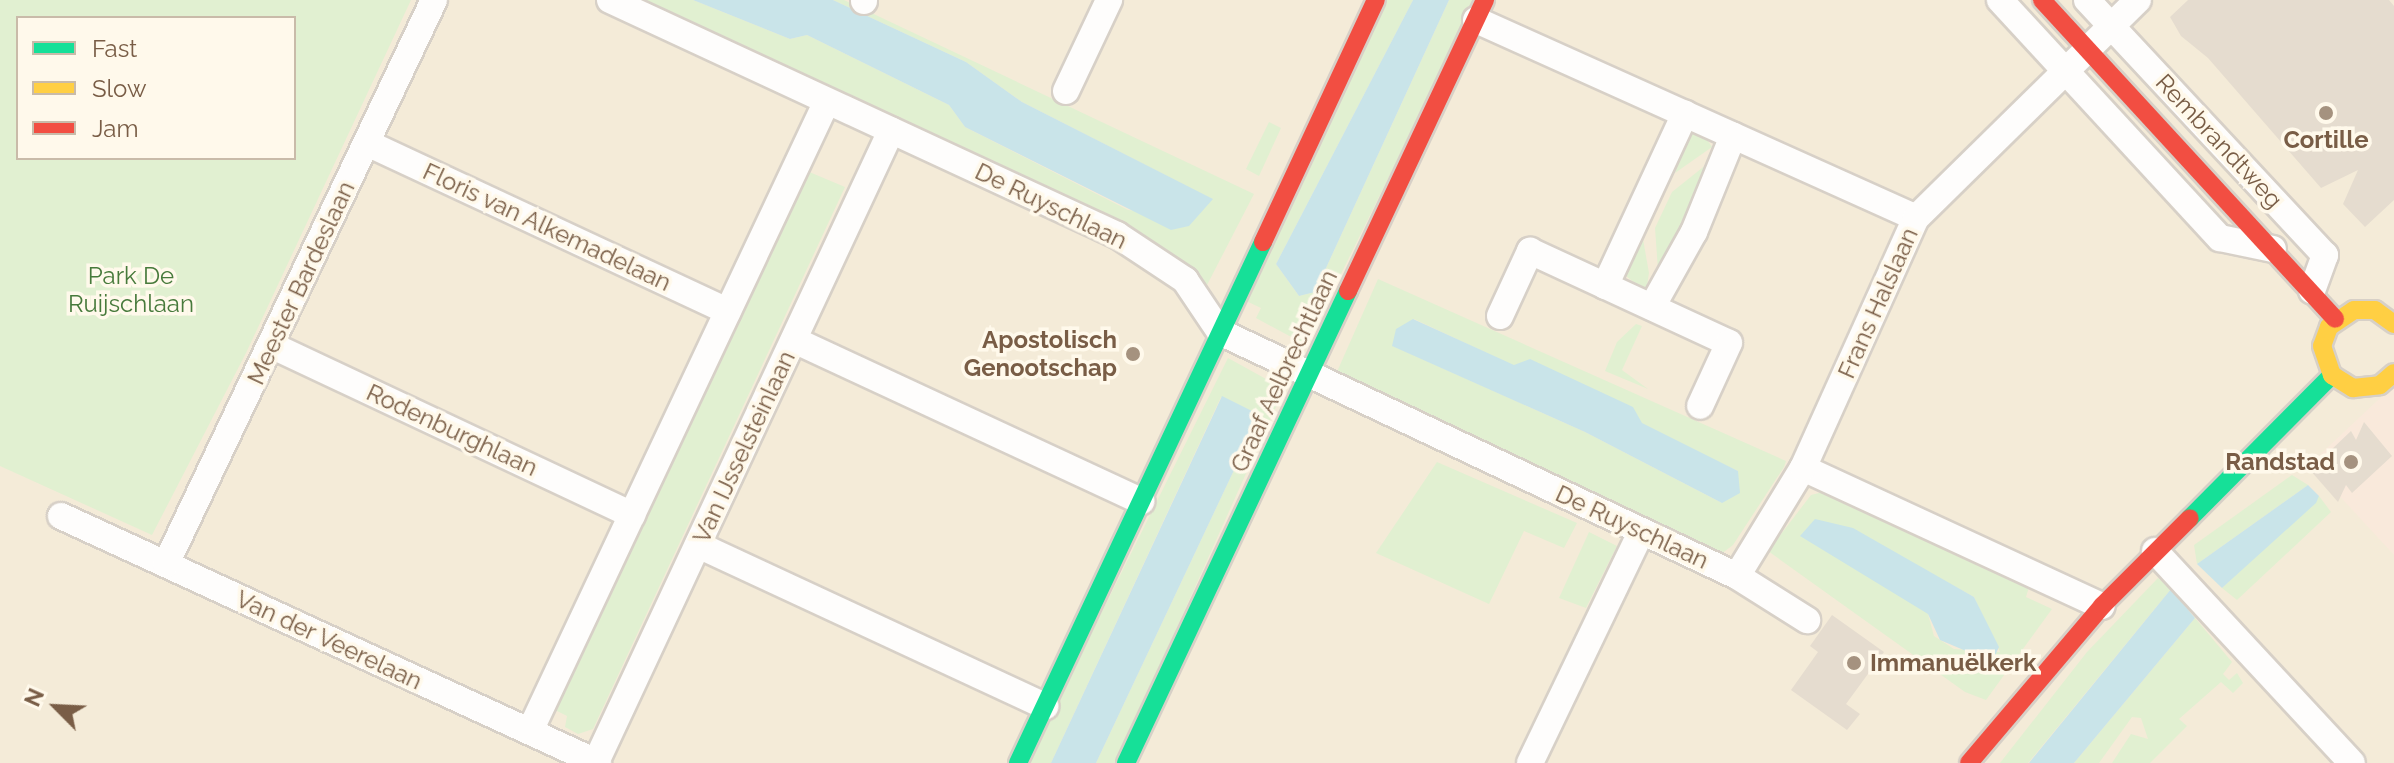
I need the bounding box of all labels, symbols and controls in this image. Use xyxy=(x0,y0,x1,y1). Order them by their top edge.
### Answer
legend xyxy=(16,16,296,160)
text: Fast xyxy=(92,34,137,63)
street label: Rembrandtweg xyxy=(2150,68,2288,214)
text: Slow xyxy=(92,74,146,103)
marker: Cortille xyxy=(2317,104,2335,122)
text: Jam xyxy=(92,114,138,143)
place label: Cortille xyxy=(2283,126,2369,154)
street label: Floris van Alkemadelaan xyxy=(418,157,676,297)
street label: De Ruyschlaan xyxy=(970,157,1132,255)
street label: Meester Bardeslaan xyxy=(241,177,361,389)
street label: Frans Halslaan xyxy=(1832,223,1924,383)
park label: Park De Ruijschlaan xyxy=(68,262,194,318)
street label: Graaf Aelbrechtlaan xyxy=(1224,265,1344,477)
place label: Apostolisch Genootschap xyxy=(964,326,1117,382)
marker: Apostolisch Genootschap xyxy=(1124,345,1142,363)
street label: Van IJsselsteinlaan xyxy=(687,346,801,548)
street label: Rodenburghlaan xyxy=(362,378,542,482)
place label: Randstad xyxy=(2225,448,2335,476)
marker: Randstad xyxy=(2342,453,2360,471)
street label: De Ruyschlaan xyxy=(1551,479,1713,575)
street label: Van der Veerelaan xyxy=(231,584,427,696)
place label: Immanuëlkerk xyxy=(1870,649,2036,677)
marker: Immanuëlkerk xyxy=(1845,654,1863,672)
north arrow xyxy=(16,667,96,747)
text: N xyxy=(19,684,49,710)

